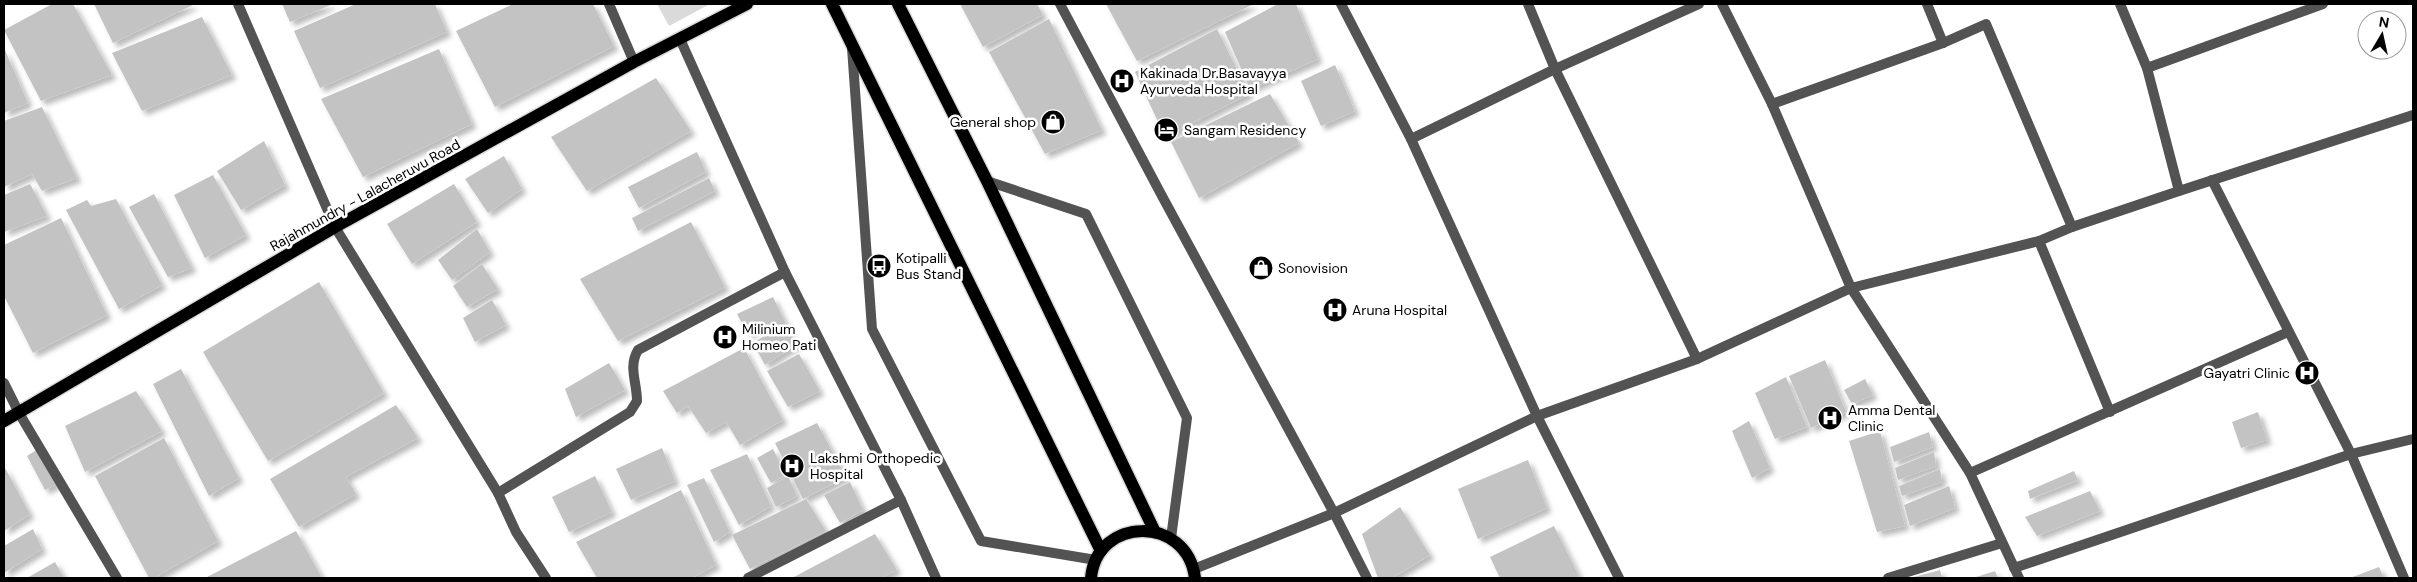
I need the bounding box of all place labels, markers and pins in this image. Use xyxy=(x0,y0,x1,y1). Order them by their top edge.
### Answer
place label: Kakinada Dr.Basavayya Ayurveda Hospital xyxy=(1140,64,1286,98)
hospital icon: Kakinada Dr.Basavayya Ayurveda Hospital xyxy=(1109,68,1135,94)
shop icon: General shop xyxy=(1040,109,1066,135)
place label: General shop xyxy=(950,113,1036,131)
hotel icon: Sangam Residency xyxy=(1153,117,1179,143)
place label: Sangam Residency xyxy=(1184,121,1306,139)
place label: Kotipalli Bus Stand xyxy=(896,249,961,283)
bus stop icon: Kotipalli Bus Stand xyxy=(866,253,892,279)
shop icon: Sonovision xyxy=(1248,255,1274,281)
place label: Sonovision xyxy=(1278,259,1348,277)
hospital icon: Aruna Hospital xyxy=(1322,297,1348,323)
place label: Aruna Hospital xyxy=(1352,301,1447,319)
place label: Milinium Homeo Pati xyxy=(742,320,816,354)
hospital icon: Milinium Homeo Pati xyxy=(712,324,738,350)
hospital icon: Gayatri Clinic xyxy=(2294,360,2320,386)
place label: Gayatri Clinic xyxy=(2204,364,2290,382)
place label: Amma Dental Clinic xyxy=(1848,401,1935,435)
hospital icon: Amma Dental Clinic xyxy=(1817,405,1843,431)
place label: Lakshmi Orthopedic Hospital xyxy=(810,449,941,483)
hospital icon: Lakshmi Orthopedic Hospital xyxy=(779,453,805,479)

